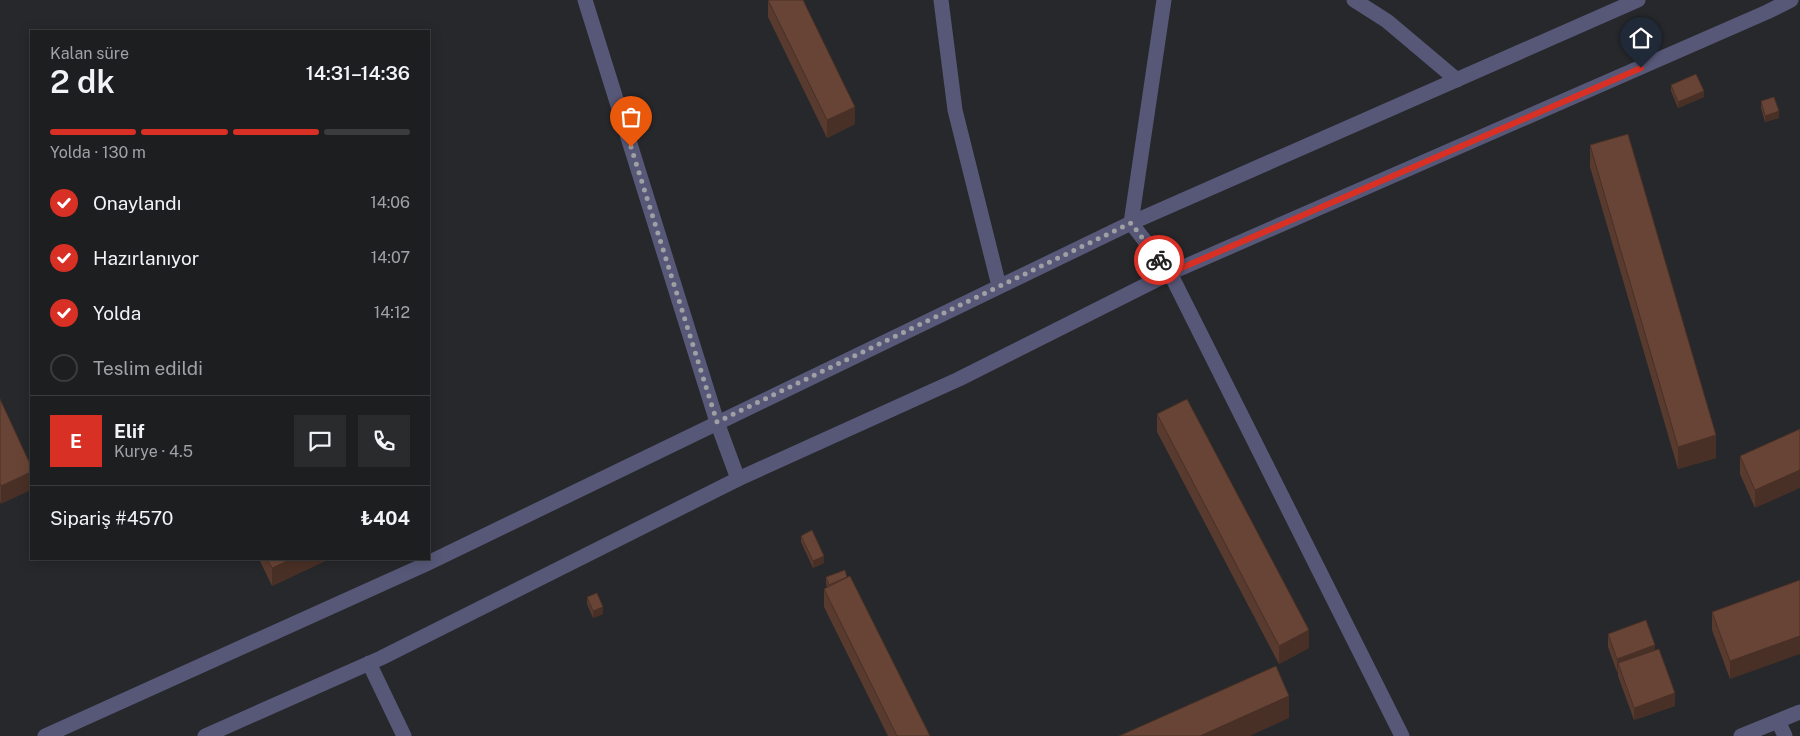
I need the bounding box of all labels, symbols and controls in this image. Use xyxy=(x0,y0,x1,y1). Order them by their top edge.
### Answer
pin xyxy=(1620,17,1662,68)
icon: home xyxy=(1627,24,1655,52)
text: Kalan süre xyxy=(50,44,129,63)
text: 14:31–14:36 xyxy=(306,62,410,84)
text: 2 dk xyxy=(50,63,115,100)
pin xyxy=(610,96,652,147)
icon: bag xyxy=(617,103,645,131)
text: Yolda · 130 m xyxy=(50,143,146,162)
icon: check xyxy=(50,189,78,217)
text: Onaylandı xyxy=(93,192,181,214)
text: 14:06 xyxy=(370,193,410,212)
courier xyxy=(1134,235,1184,285)
icon: check xyxy=(50,244,78,272)
icon: bike xyxy=(1145,246,1173,274)
text: Hazırlanıyor xyxy=(93,247,199,269)
text: 14:07 xyxy=(371,248,410,267)
icon: check xyxy=(50,299,78,327)
text: Yolda xyxy=(93,302,141,324)
text: 14:12 xyxy=(374,303,410,322)
text: Teslim edildi xyxy=(93,357,203,379)
button: chat xyxy=(294,415,346,467)
button: phone xyxy=(358,415,410,467)
text: Elif xyxy=(114,420,145,442)
text: E xyxy=(70,430,82,452)
text: Kurye · 4.5 xyxy=(114,442,193,461)
text: Sipariş #4570 xyxy=(50,507,173,529)
text: ₺404 xyxy=(360,507,410,529)

